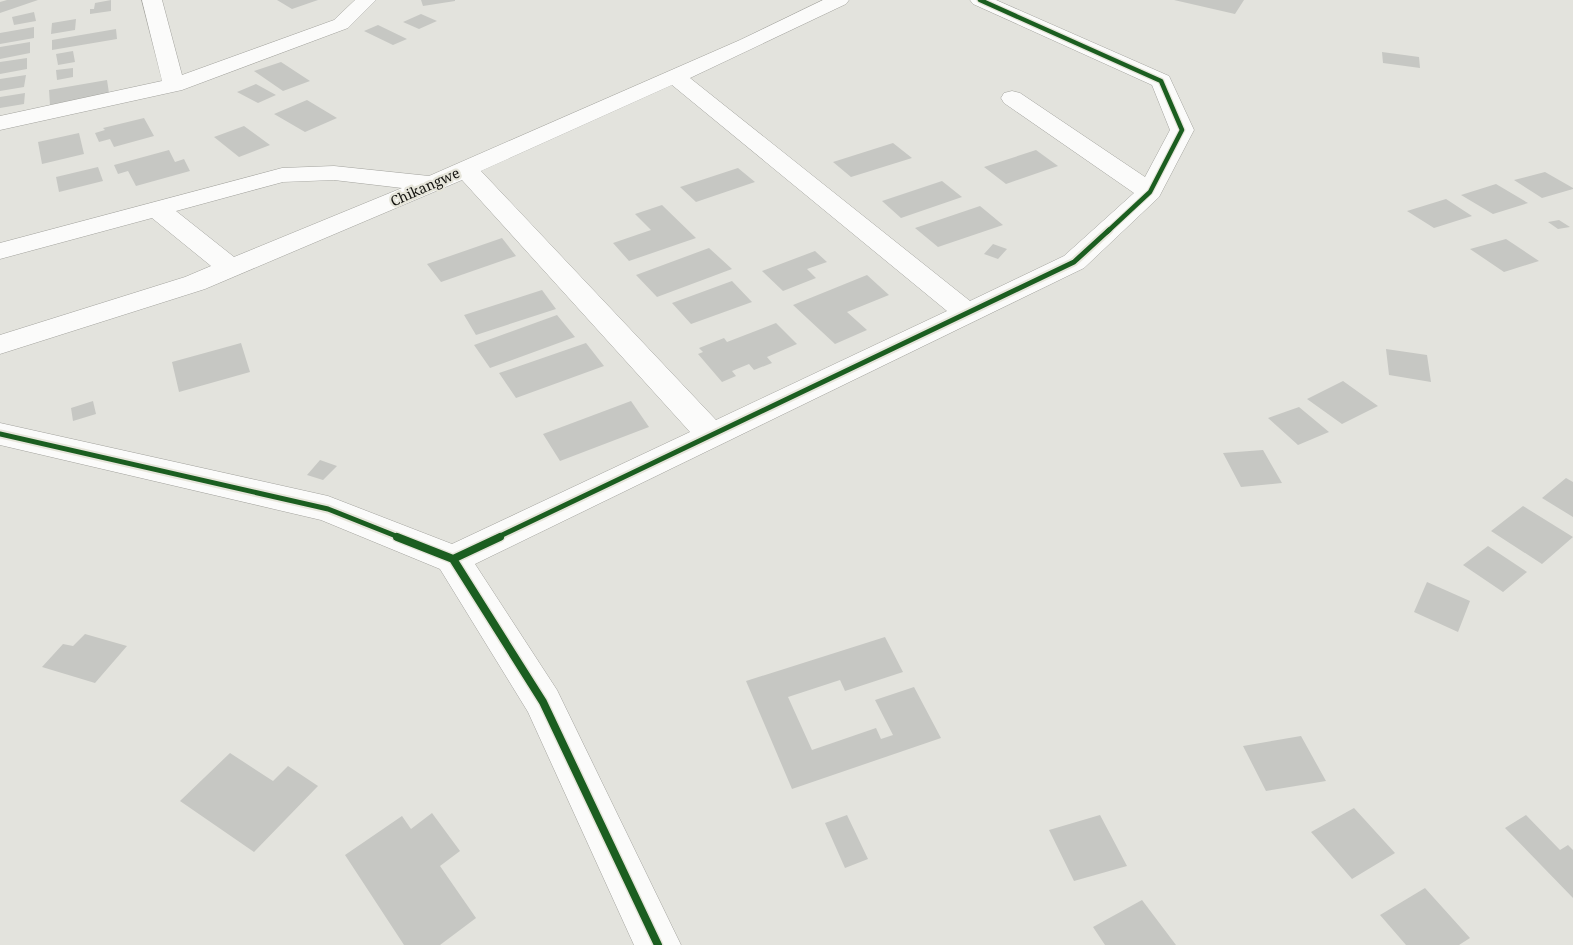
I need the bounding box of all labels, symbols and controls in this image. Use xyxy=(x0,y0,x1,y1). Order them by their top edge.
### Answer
street label: Chikangwe xyxy=(387,163,463,210)

